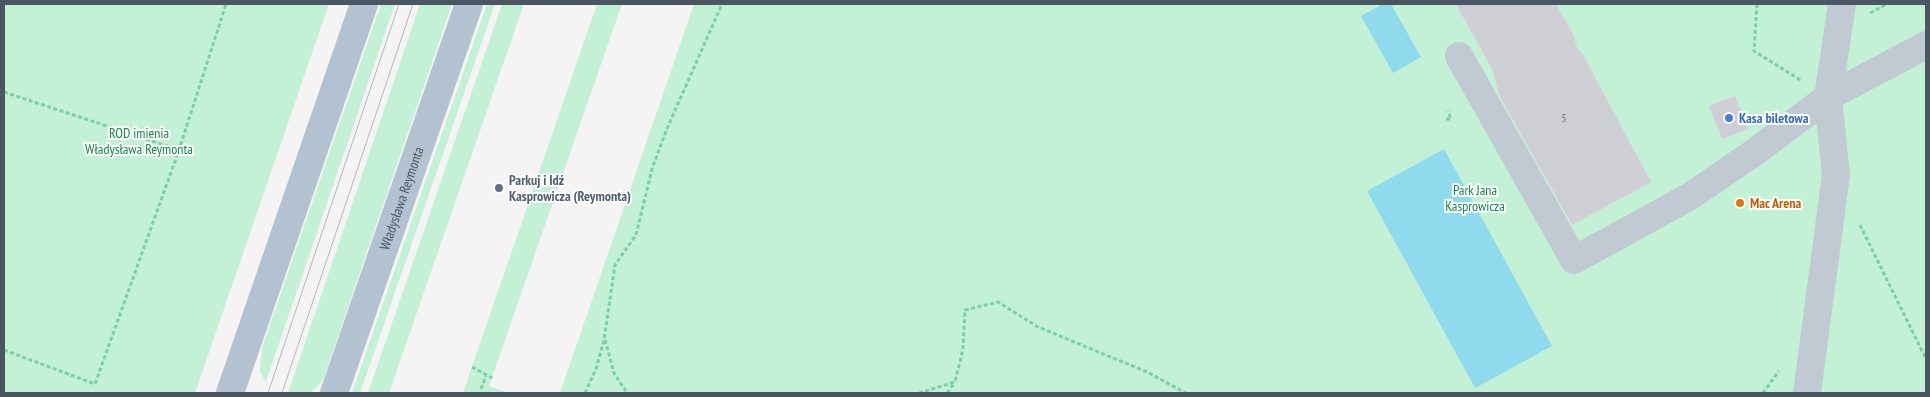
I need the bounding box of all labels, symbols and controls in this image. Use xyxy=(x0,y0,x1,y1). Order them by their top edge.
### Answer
place label: Kasa biletowa xyxy=(1739,109,1809,127)
house number: 5 xyxy=(1562,111,1567,125)
marker: Kasa biletowa xyxy=(1723,112,1735,124)
park label: ROD imienia Władysława Reymonta xyxy=(85,124,193,158)
street label: Władysława Reymonta xyxy=(375,144,428,252)
place label: Parkuj i Idź Kasprowicza (Reymonta) xyxy=(509,171,631,205)
park label: Park Jana Kasprowicza xyxy=(1445,181,1505,215)
marker: Parkuj i Idź Kasprowicza (Reymonta) xyxy=(493,182,505,194)
place label: Mac Arena xyxy=(1750,194,1801,212)
marker: Mac Arena xyxy=(1734,197,1746,209)

